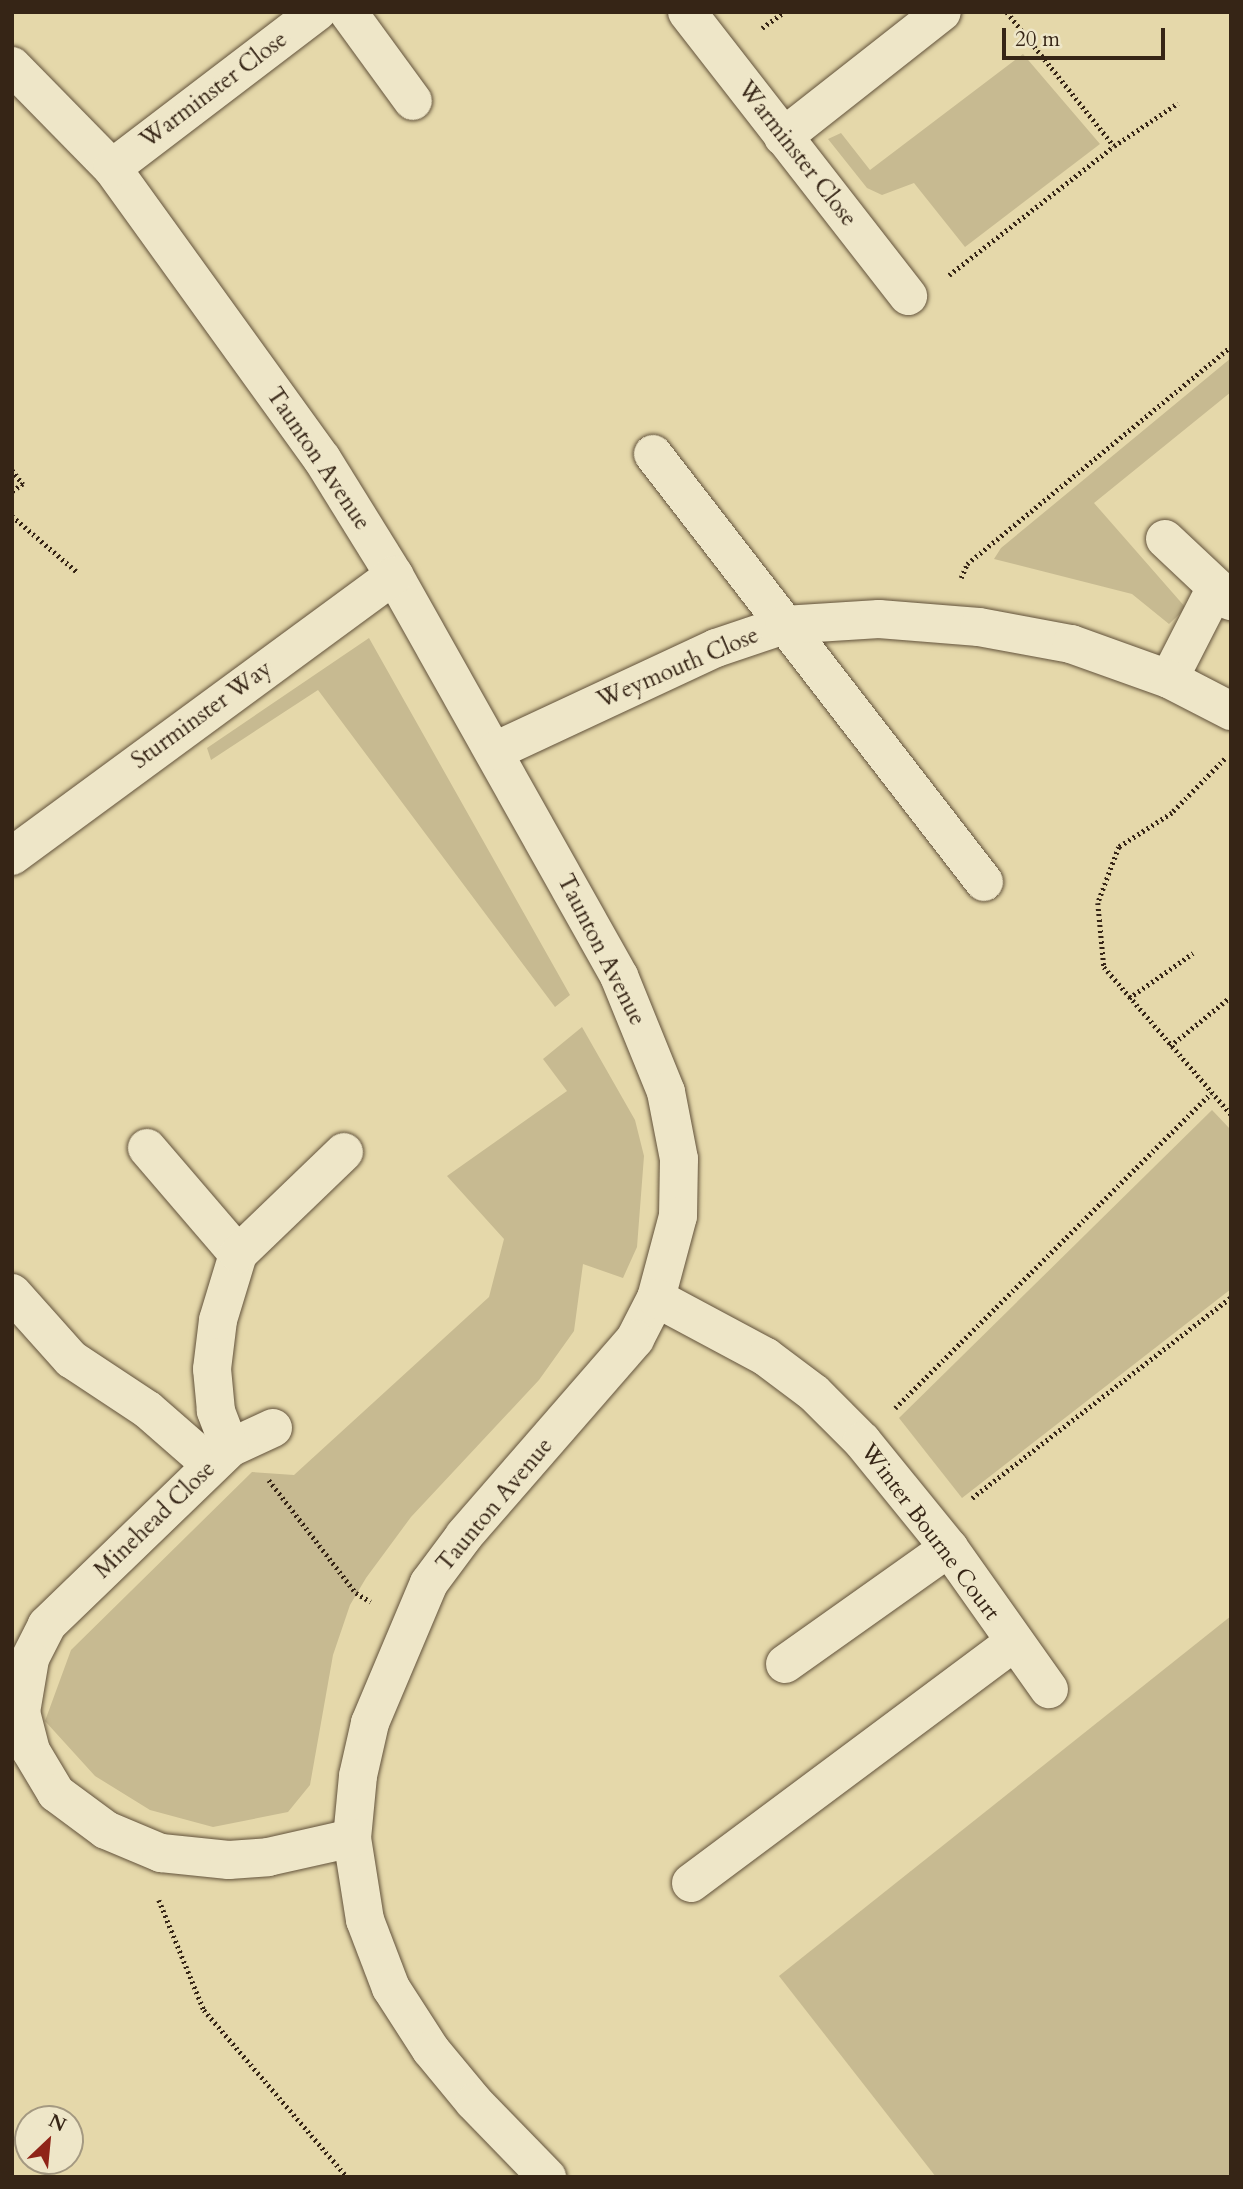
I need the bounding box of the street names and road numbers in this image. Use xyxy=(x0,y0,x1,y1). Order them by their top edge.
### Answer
street label: Warminster Close xyxy=(135,26,293,154)
street label: Warminster Close xyxy=(732,76,862,232)
street label: Taunton Avenue xyxy=(260,382,376,536)
street label: Weymouth Close xyxy=(593,622,763,714)
street label: Sturminster Way xyxy=(127,655,277,775)
street label: Taunton Avenue xyxy=(551,870,651,1030)
street label: Taunton Avenue xyxy=(431,1433,559,1577)
street label: Winter Bourne Court xyxy=(854,1438,1006,1626)
street label: Minehead Close xyxy=(89,1456,221,1584)

